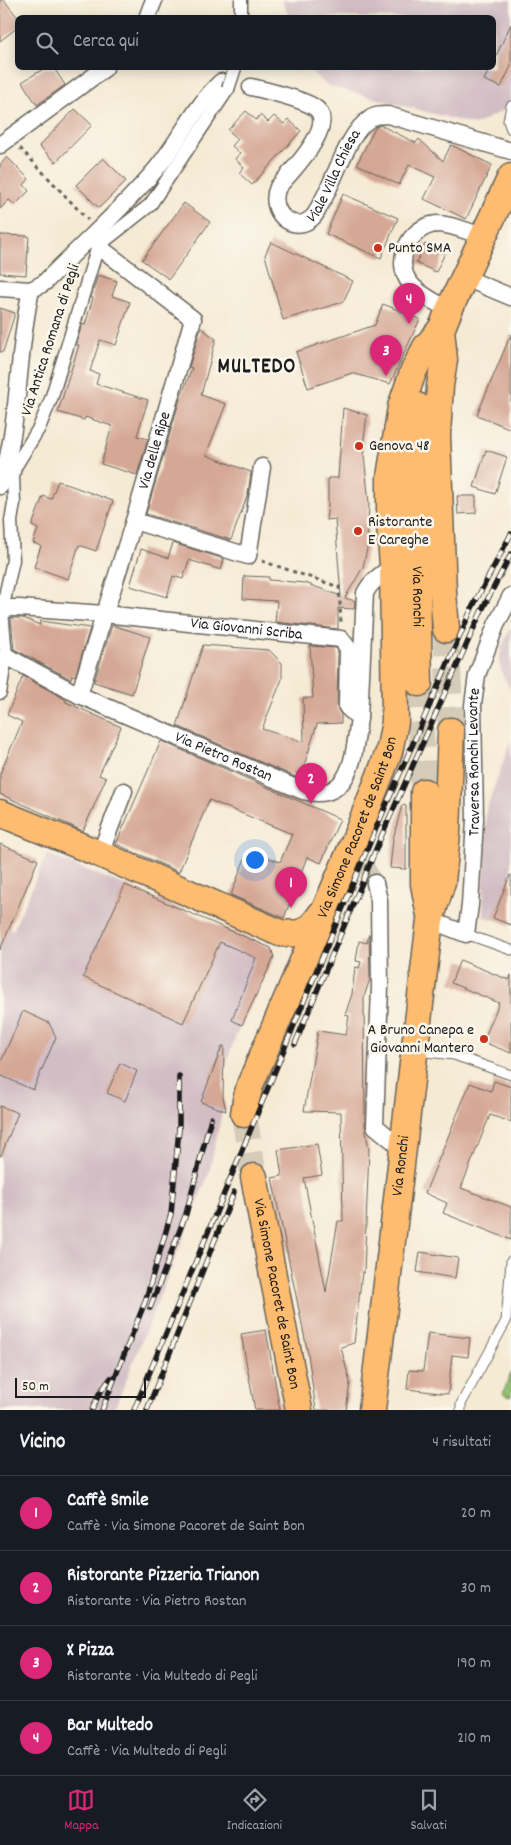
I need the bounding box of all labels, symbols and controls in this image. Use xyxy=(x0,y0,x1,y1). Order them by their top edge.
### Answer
search box xyxy=(15,15,496,70)
icon: search xyxy=(33,29,61,57)
text: Cerca qui xyxy=(73,29,139,56)
street label: Viale Villa Chiesa xyxy=(302,124,367,229)
place label: Punto SMA xyxy=(388,237,452,260)
marker: Punto SMA xyxy=(372,242,384,254)
street label: Via Antica Romana di Pegli xyxy=(16,261,86,419)
pin: 4 xyxy=(393,283,425,324)
pin: 3 xyxy=(370,335,402,376)
district label: MULTEDO xyxy=(218,353,296,383)
street label: Via delle Ripe xyxy=(132,409,177,492)
place label: Genova 48 xyxy=(369,435,430,458)
marker: Genova 48 xyxy=(353,440,365,452)
place label: Ristorante E Careghe xyxy=(368,511,432,552)
marker: Ristorante E Careghe xyxy=(352,525,364,537)
street label: Via Ronchi xyxy=(405,566,429,627)
street label: Via Giovanni Scriba xyxy=(189,612,304,646)
street label: Traversa Ronchi Levante xyxy=(461,687,487,837)
street label: Via Pietro Rostan xyxy=(171,726,276,788)
street label: Via Simone Pacoret de Saint Bon xyxy=(311,735,403,922)
pin: 2 xyxy=(295,763,327,804)
your location xyxy=(242,847,268,873)
pin: 1 xyxy=(275,867,307,908)
place label: A Bruno Canepa e Giovanni Mantero xyxy=(368,1019,474,1060)
marker: A Bruno Canepa e Giovanni Mantero xyxy=(478,1033,490,1045)
street label: Via Ronchi xyxy=(386,1134,416,1197)
street label: Via Simone Pacoret de Saint Bon xyxy=(247,1196,306,1391)
scale bar xyxy=(15,1375,146,1398)
text: 50 m xyxy=(22,1377,49,1397)
text: Vicino xyxy=(20,1428,65,1458)
text: 4 risultati xyxy=(432,1431,491,1454)
text: Caffè Smile xyxy=(67,1488,149,1515)
text: 1 xyxy=(34,1502,38,1525)
text: 20 m xyxy=(461,1502,491,1525)
text: Caffè · Via Simone Pacoret de Saint Bon xyxy=(67,1515,305,1538)
text: Ristorante Pizzeria Trianon xyxy=(67,1563,259,1590)
text: 2 xyxy=(33,1577,40,1600)
text: 30 m xyxy=(461,1577,491,1600)
text: Ristorante · Via Pietro Rostan xyxy=(67,1590,246,1613)
text: X Pizza xyxy=(67,1638,114,1665)
text: 3 xyxy=(32,1652,40,1675)
text: 190 m xyxy=(457,1652,491,1675)
text: Ristorante · Via Multedo di Pegli xyxy=(67,1665,258,1688)
text: Bar Multedo xyxy=(67,1713,153,1740)
text: 4 xyxy=(33,1727,39,1750)
text: 210 m xyxy=(457,1727,491,1750)
text: Caffè · Via Multedo di Pegli xyxy=(67,1740,226,1763)
tab: Mappa xyxy=(64,1786,98,1836)
tab: Indicazioni xyxy=(227,1786,282,1836)
tab: Salvati xyxy=(411,1786,447,1836)

